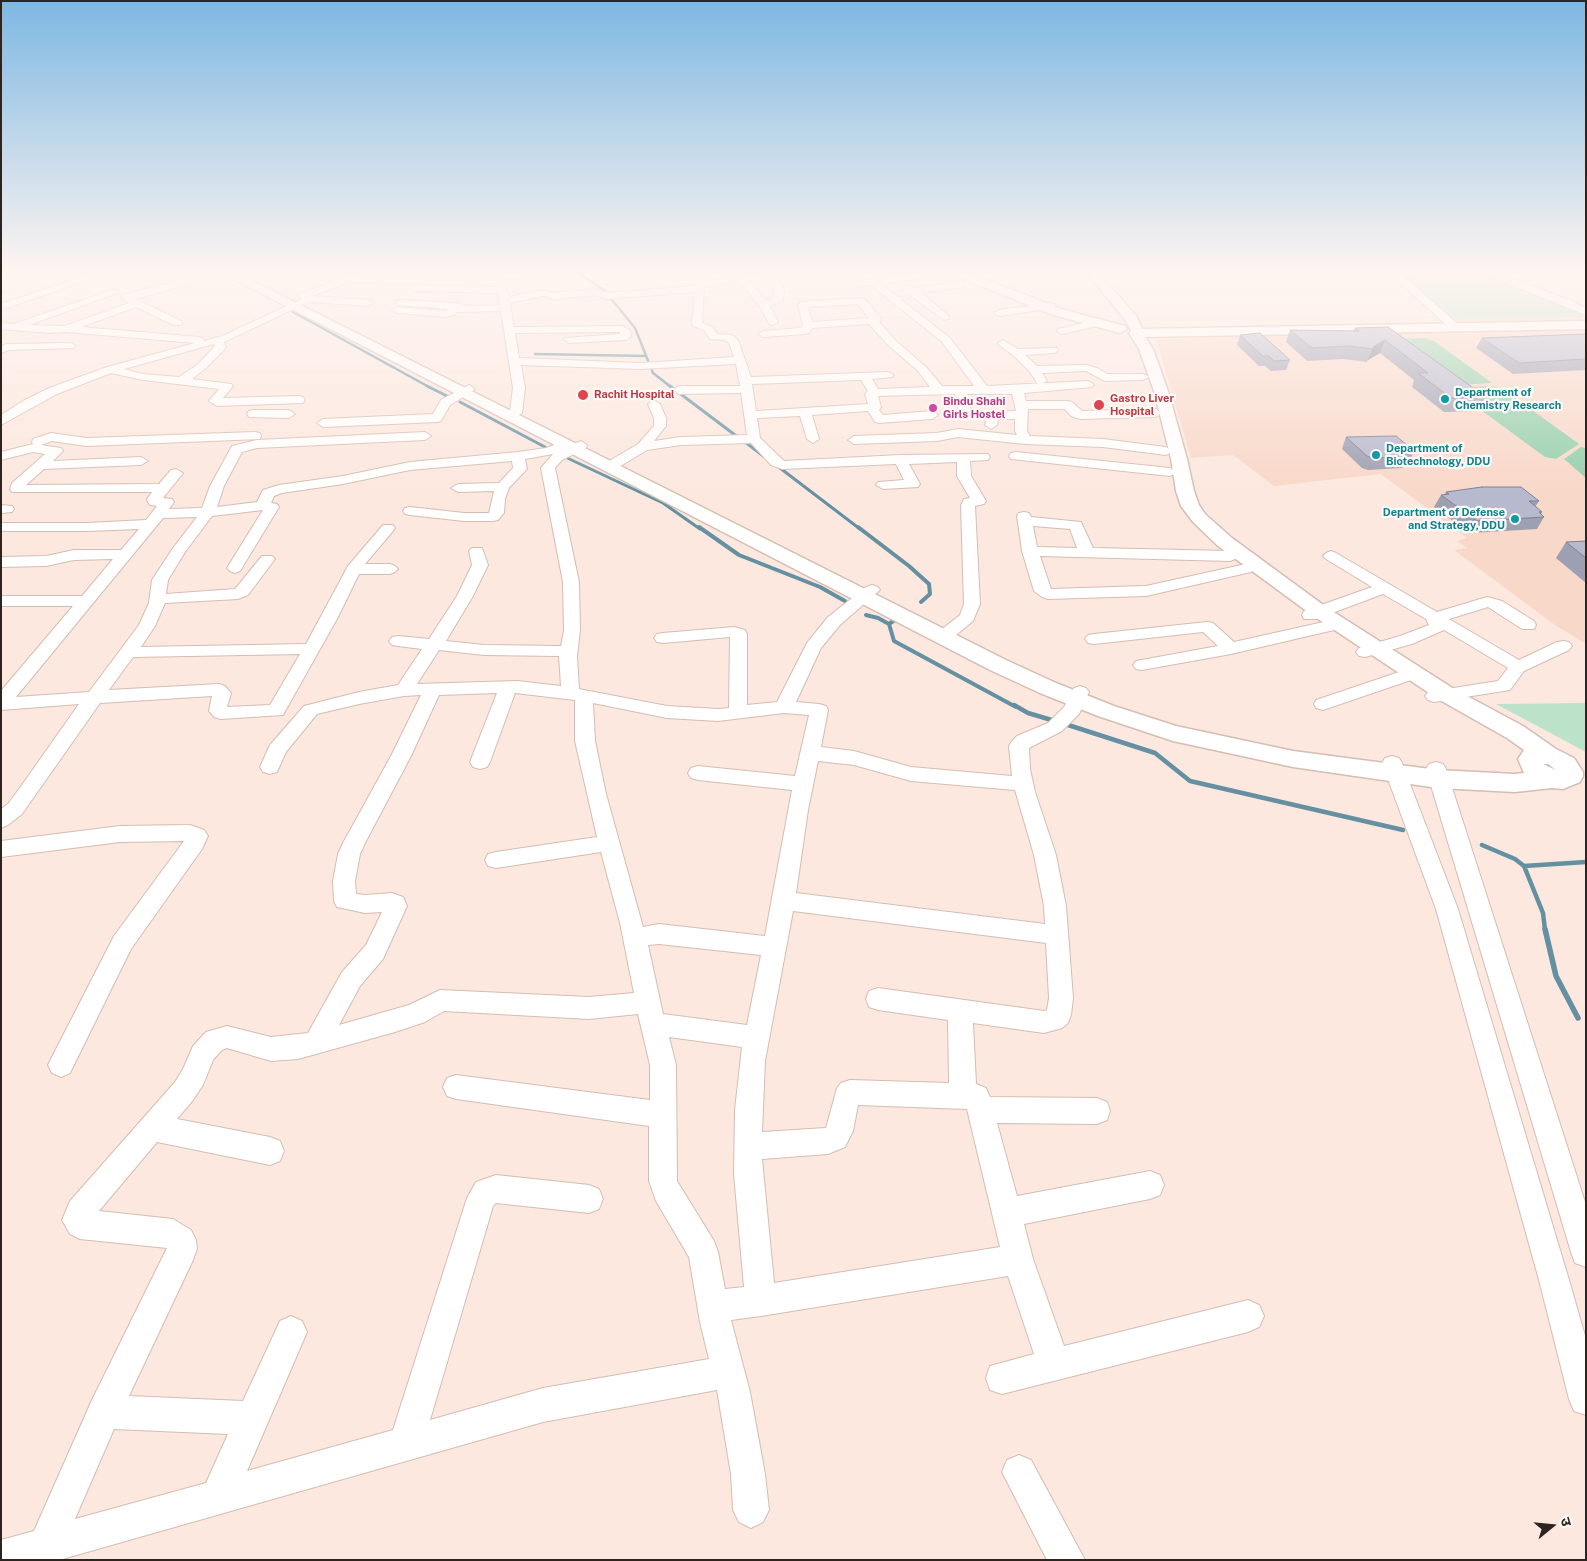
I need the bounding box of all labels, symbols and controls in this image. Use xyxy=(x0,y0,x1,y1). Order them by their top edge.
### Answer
place label: Department of Chemistry Research xyxy=(1455,386,1561,412)
marker: Rachit Hospital xyxy=(576,388,590,402)
place label: Rachit Hospital xyxy=(594,388,675,402)
place label: Gastro Liver Hospital xyxy=(1110,392,1174,418)
marker: Department of Chemistry Research xyxy=(1439,393,1451,405)
place label: Bindu Shahi Girls Hostel xyxy=(943,395,1006,421)
marker: Gastro Liver Hospital xyxy=(1092,398,1106,412)
marker: Bindu Shahi Girls Hostel xyxy=(927,402,939,414)
place label: Department of Biotechnology, DDU xyxy=(1386,442,1490,468)
marker: Department of Biotechnology, DDU xyxy=(1370,449,1382,461)
place label: Department of Defense and Strategy, DDU xyxy=(1383,506,1505,532)
marker: Department of Defense and Strategy, DDU xyxy=(1509,513,1521,525)
north arrow xyxy=(1527,1501,1577,1551)
text: उ xyxy=(1557,1515,1575,1528)

